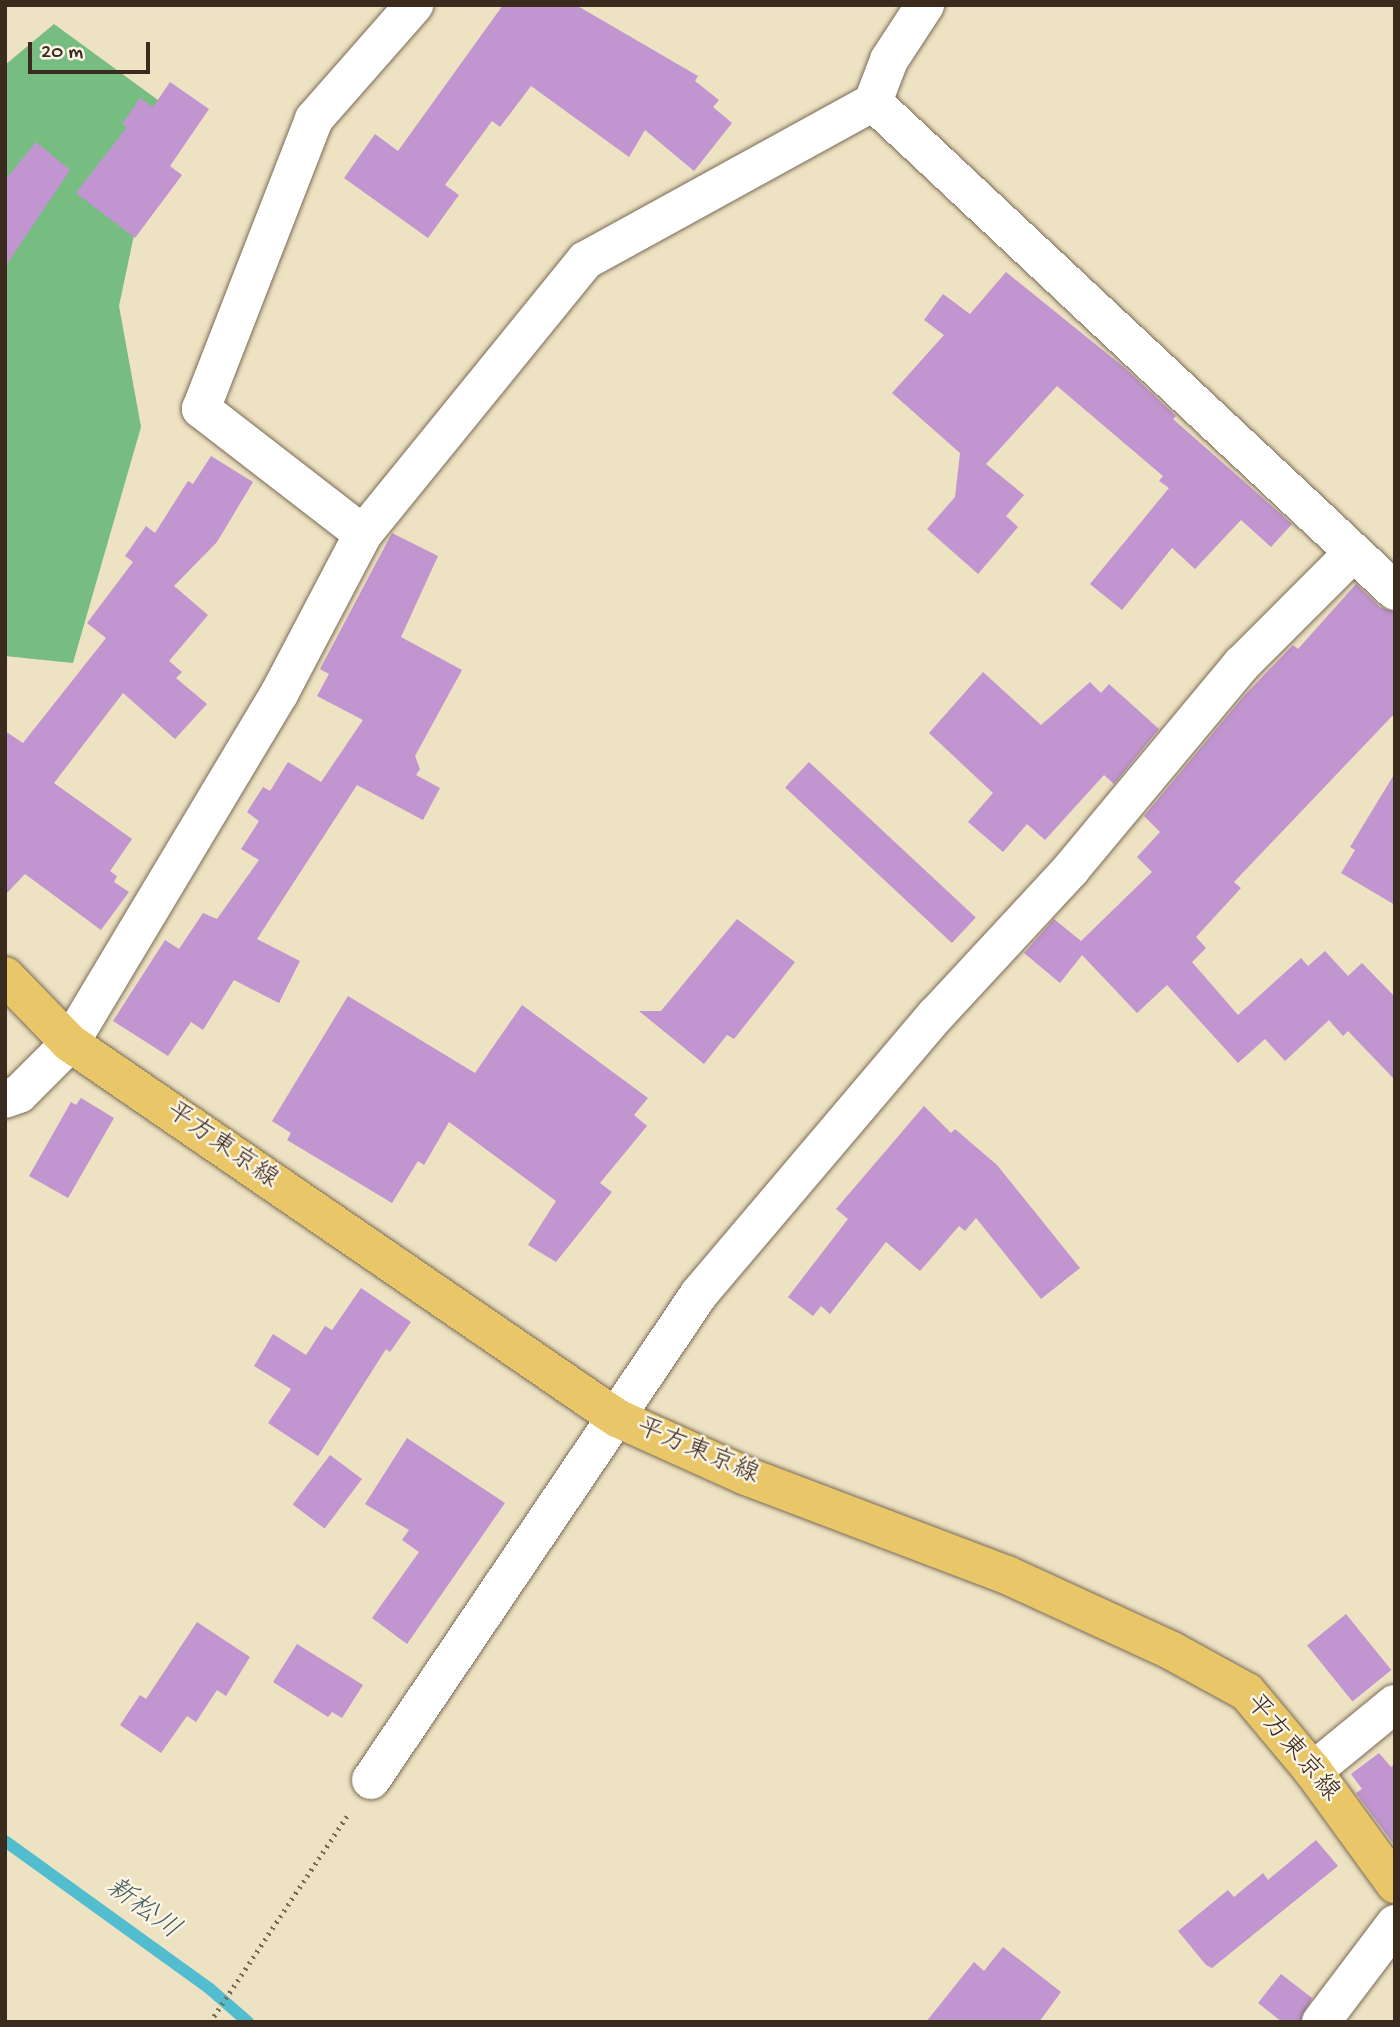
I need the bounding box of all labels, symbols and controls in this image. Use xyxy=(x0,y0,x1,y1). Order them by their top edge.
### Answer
scale bar xyxy=(32,28,154,72)
text: 20 m xyxy=(41,41,83,66)
street label: 平方東京線 xyxy=(159,1097,283,1197)
street label: 平方東京線 xyxy=(631,1413,763,1493)
street label: 平方東京線 xyxy=(1237,1689,1345,1809)
water label: 新松川 xyxy=(98,1872,186,1948)

